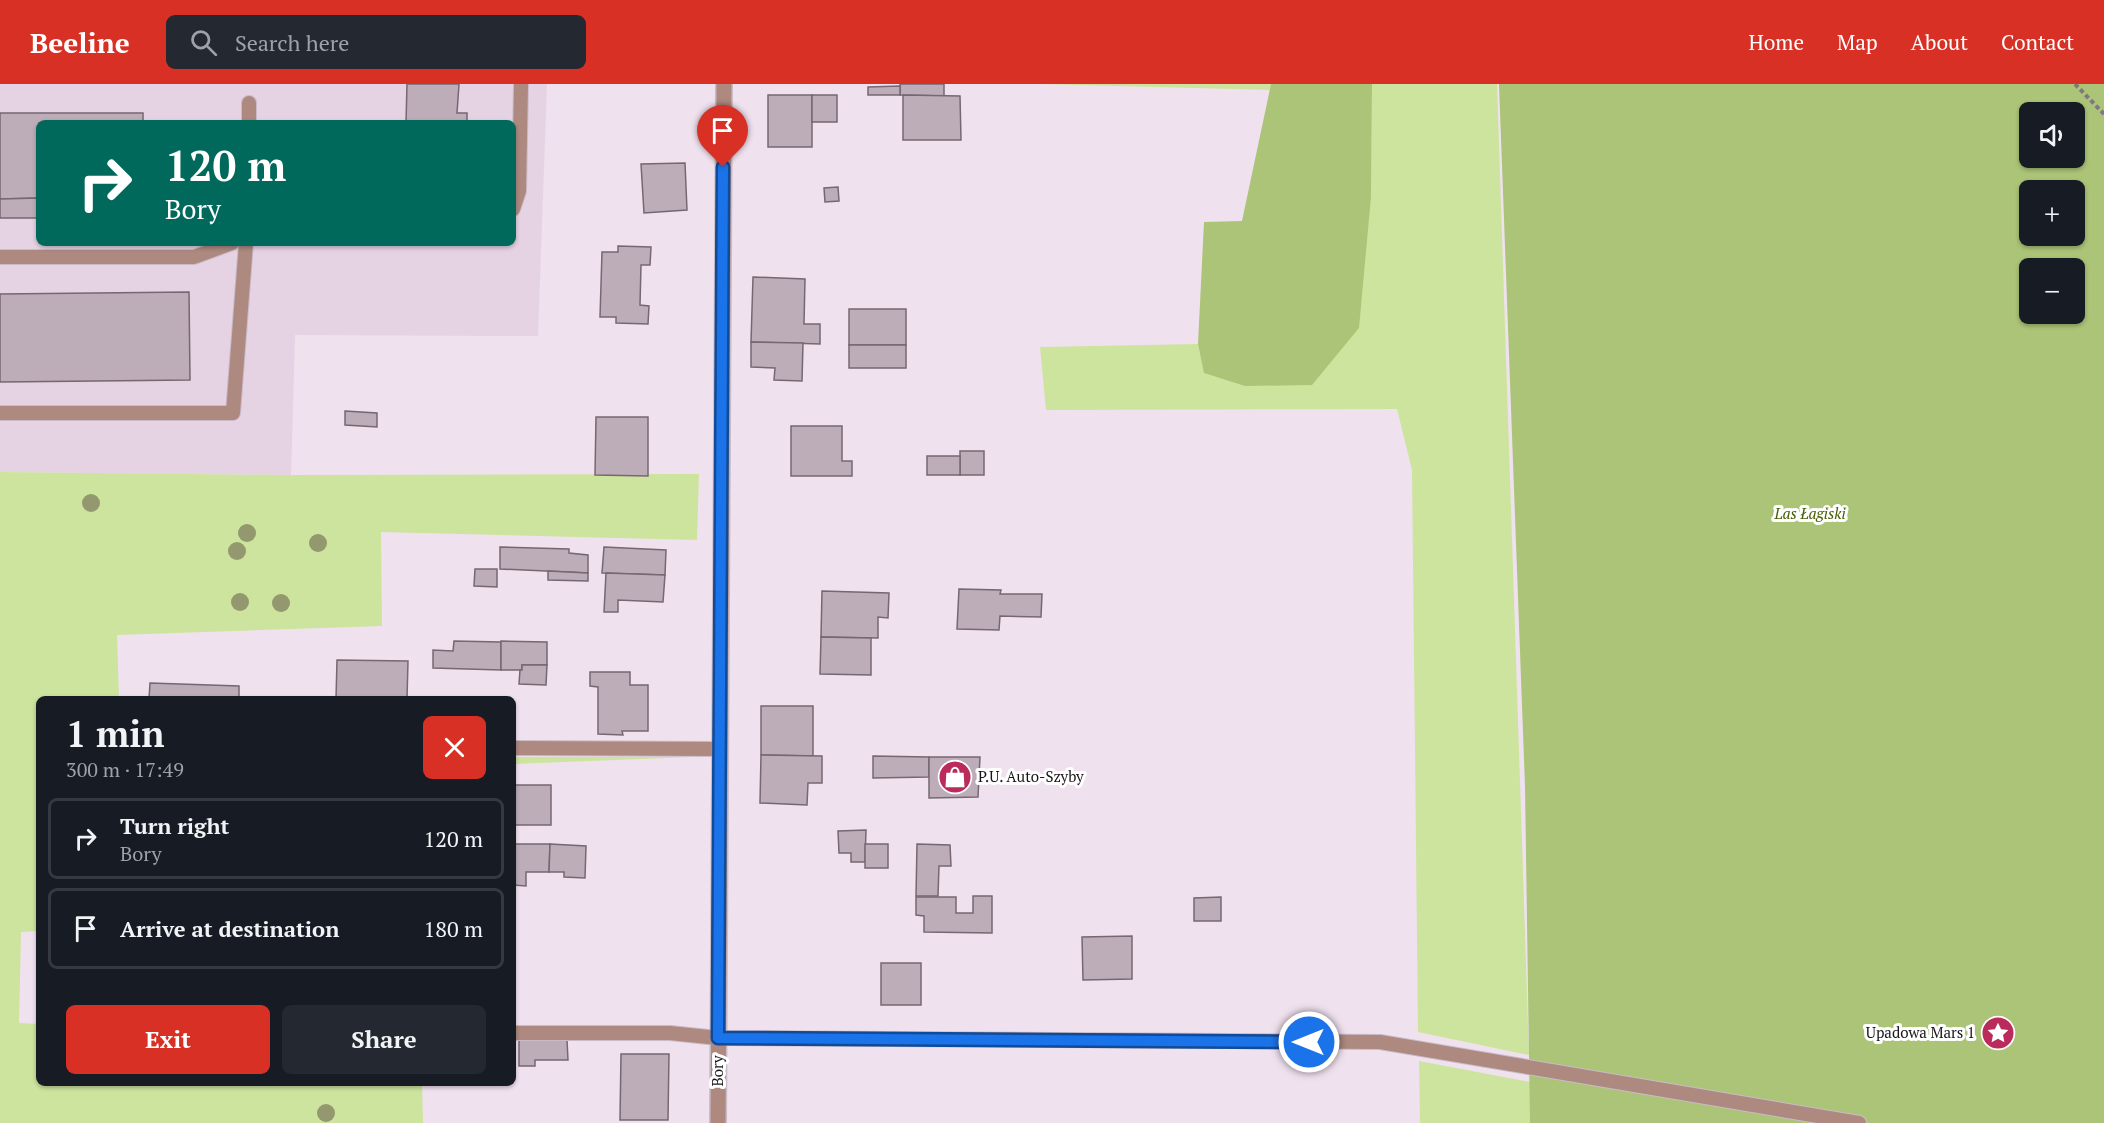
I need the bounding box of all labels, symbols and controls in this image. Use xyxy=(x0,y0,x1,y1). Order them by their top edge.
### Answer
search box xyxy=(166,15,586,69)
text: Beeline xyxy=(30,24,130,61)
icon: search xyxy=(187,26,220,59)
text: Search here xyxy=(235,28,349,57)
text: Home xyxy=(1748,28,1804,56)
text: Map xyxy=(1837,28,1878,56)
text: About xyxy=(1911,28,1968,56)
text: Contact xyxy=(2001,28,2074,56)
map controls xyxy=(2019,102,2085,324)
button: sound xyxy=(2019,102,2085,168)
pin xyxy=(697,105,748,167)
icon: arrive xyxy=(706,114,739,147)
text: 120 m xyxy=(165,137,286,193)
icon: right xyxy=(66,144,144,222)
button: + xyxy=(2019,180,2085,246)
text: Bory xyxy=(165,191,221,227)
button: − xyxy=(2019,258,2085,324)
park label: Las Łagiski xyxy=(1773,503,1846,523)
text: 1 min xyxy=(66,710,164,757)
button: close xyxy=(423,716,486,779)
text: 300 m · 17:49 xyxy=(66,756,184,783)
shop icon: P.U. Auto-Szyby xyxy=(937,759,973,795)
place label: P.U. Auto-Szyby xyxy=(978,766,1084,786)
text: Turn right xyxy=(120,811,229,840)
icon: right xyxy=(69,822,102,855)
text: 120 m xyxy=(423,824,483,853)
text: Bory xyxy=(120,840,161,867)
icon: arrive xyxy=(69,912,102,945)
text: Arrive at destination xyxy=(120,914,339,943)
text: 180 m xyxy=(423,914,483,943)
button: Exit xyxy=(66,1005,270,1074)
button: Share xyxy=(282,1005,486,1074)
position arrow xyxy=(1277,1010,1341,1074)
place icon: Upadowa Mars 1 xyxy=(1980,1015,2016,1051)
place label: Upadowa Mars 1 xyxy=(1866,1022,1975,1042)
street label: Bory xyxy=(707,1055,727,1087)

